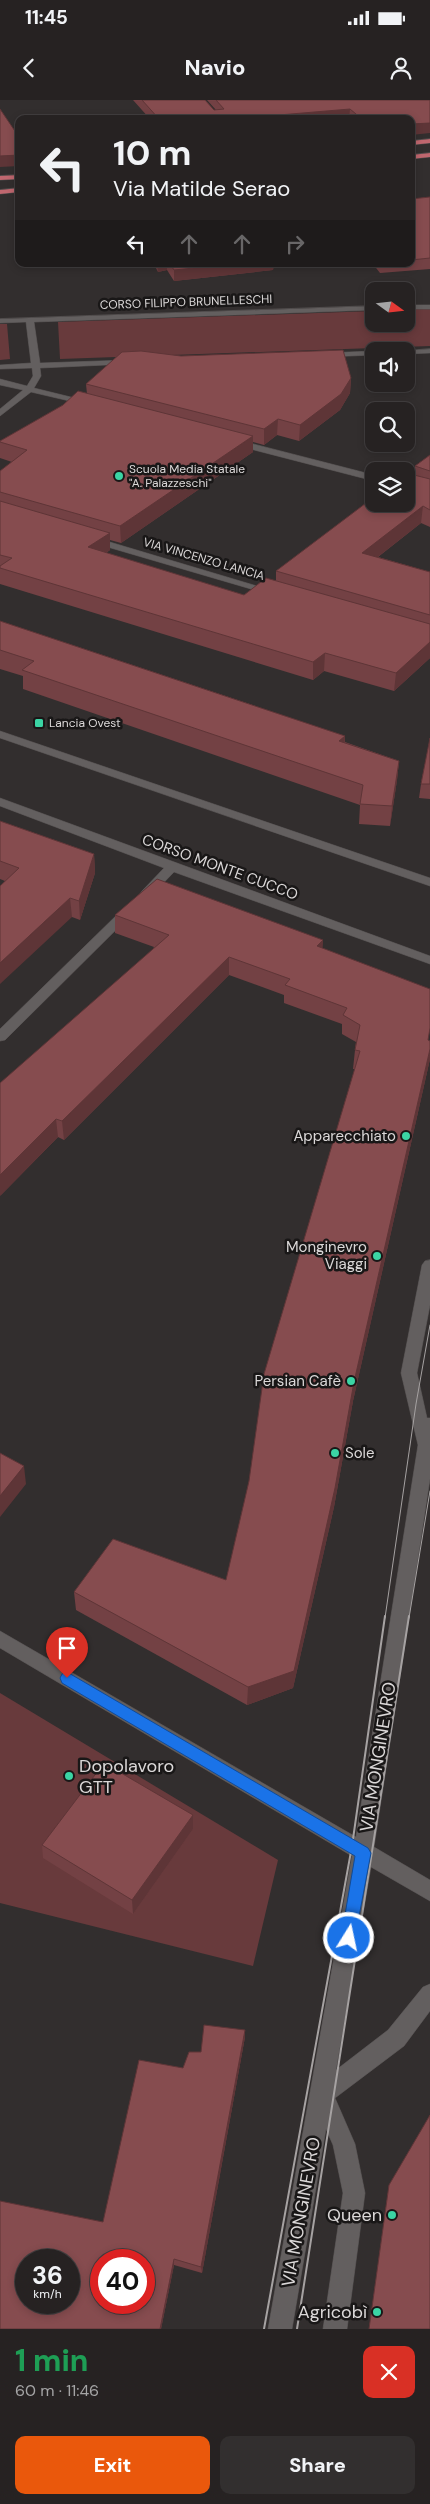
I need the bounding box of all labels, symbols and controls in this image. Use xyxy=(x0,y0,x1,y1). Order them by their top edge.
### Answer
text: 11:45 xyxy=(25,5,68,30)
text: Navio xyxy=(185,53,245,82)
icon: back xyxy=(15,54,43,82)
icon: person xyxy=(387,54,415,82)
text: 10 m xyxy=(113,130,192,176)
icon: left xyxy=(30,135,95,200)
text: Via Matilde Serao xyxy=(113,174,290,203)
icon: left xyxy=(122,230,150,258)
icon: ahead xyxy=(175,230,203,258)
icon: ahead xyxy=(228,230,256,258)
icon: right xyxy=(281,230,309,258)
north arrow xyxy=(365,282,415,332)
map controls xyxy=(365,282,415,512)
street label: CORSO FILIPPO BRUNELLESCHI xyxy=(100,291,272,313)
button: sound xyxy=(365,342,415,392)
button: search xyxy=(365,402,415,452)
place label: Scuola Media Statale "A. Palazzeschi" xyxy=(129,461,245,491)
button: layers xyxy=(365,462,415,512)
marker: Scuola Media Statale "A. Palazzeschi" xyxy=(113,470,125,482)
street label: VIA VINCENZO LANCIA xyxy=(141,534,267,584)
place label: Lancia Ovest xyxy=(49,715,121,731)
marker: Lancia Ovest xyxy=(33,717,45,729)
street label: CORSO MONTE CUCCO xyxy=(139,829,301,905)
place label: Apparecchiato xyxy=(293,1126,396,1146)
marker: Apparecchiato xyxy=(400,1130,412,1142)
place label: Monginevro Viaggi xyxy=(286,1237,367,1274)
marker: Monginevro Viaggi xyxy=(371,1250,383,1262)
place label: Persian Cafè xyxy=(255,1371,341,1391)
marker: Persian Cafè xyxy=(345,1375,357,1387)
place label: Sole xyxy=(345,1443,374,1463)
marker: Sole xyxy=(329,1447,341,1459)
pin xyxy=(46,1627,88,1678)
icon: arrive xyxy=(53,1634,81,1662)
street label: VIA MONGINEVRO xyxy=(354,1680,402,1834)
place label: Dopolavoro GTT xyxy=(79,1754,174,1799)
marker: Dopolavoro GTT xyxy=(63,1770,75,1782)
position arrow xyxy=(322,1911,374,1963)
street label: VIA MONGINEVRO xyxy=(276,2135,326,2289)
place label: Queen xyxy=(327,2203,382,2227)
marker: Queen xyxy=(386,2209,398,2221)
speed limit sign: 40 xyxy=(90,2249,155,2314)
text: 36 xyxy=(32,2259,63,2292)
text: km/h xyxy=(33,2286,62,2302)
place label: Agricobì xyxy=(298,2300,367,2324)
marker: Agricobì xyxy=(371,2306,383,2318)
text: 1 min xyxy=(15,2341,88,2380)
button: close xyxy=(363,2346,415,2398)
text: 60 m · 11:46 xyxy=(15,2380,99,2401)
button: Exit xyxy=(15,2436,210,2494)
button: Share xyxy=(220,2436,415,2494)

